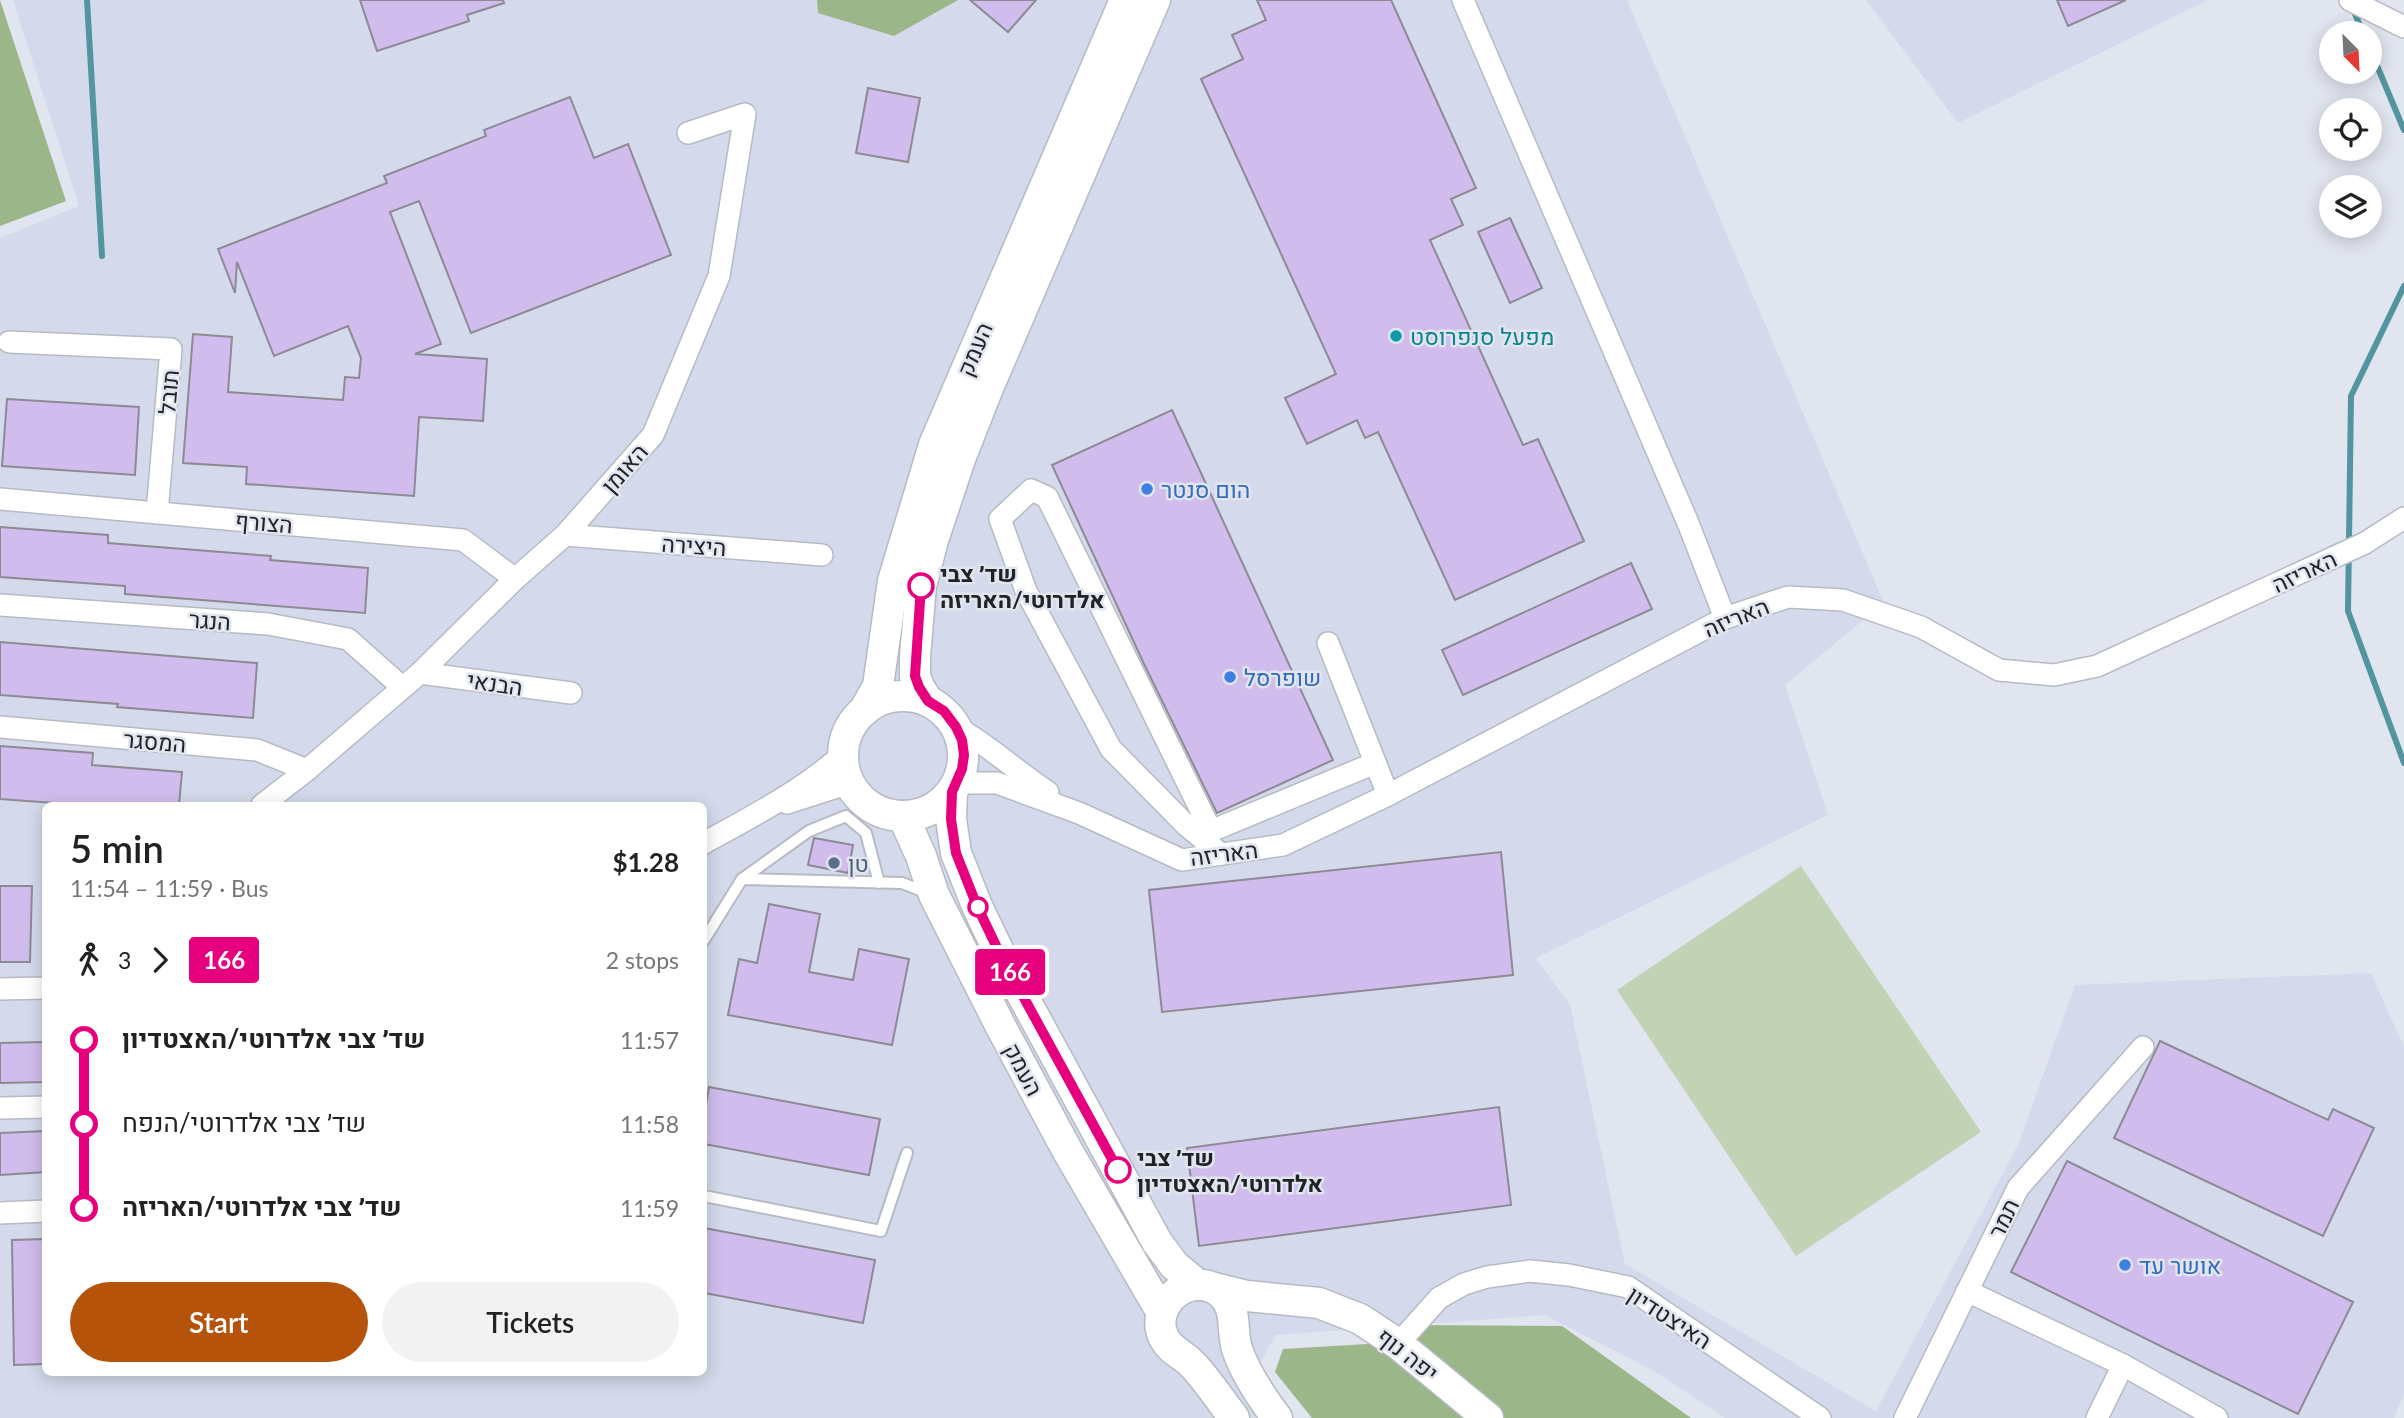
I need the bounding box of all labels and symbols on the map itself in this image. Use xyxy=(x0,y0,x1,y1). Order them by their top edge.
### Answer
north arrow xyxy=(2319,21,2382,84)
street label: העמק xyxy=(950,318,998,380)
place label: מפעל סנפרוסט xyxy=(1410,322,1554,350)
marker: מפעל סנפרוסט xyxy=(1388,328,1404,344)
street label: תובל xyxy=(152,368,184,416)
street label: האומן xyxy=(595,438,653,498)
place label: הום סנטר xyxy=(1161,475,1250,503)
marker: הום סנטר xyxy=(1139,481,1155,497)
street label: הצורף xyxy=(234,506,294,538)
street label: היצירה xyxy=(661,529,727,561)
street label: האריזה xyxy=(2267,544,2341,598)
place label: שד׳ צבי אלדרוטי/האריזה xyxy=(940,559,1105,613)
marker: שד׳ צבי אלדרוטי/האריזה xyxy=(908,573,934,599)
street label: האריזה xyxy=(1699,591,1773,643)
street label: הנגר xyxy=(188,605,232,635)
place label: שופרסל xyxy=(1244,663,1321,691)
street label: הבנאי xyxy=(465,665,525,701)
marker: שופרסל xyxy=(1222,669,1238,685)
street label: המסגר xyxy=(122,724,188,758)
street label: האריזה xyxy=(1188,835,1260,871)
place label: טן xyxy=(848,849,869,877)
marker: טן xyxy=(826,855,842,871)
unlabelled marker xyxy=(968,897,988,917)
line badge: 166 xyxy=(970,949,1050,995)
street label: העמק xyxy=(999,1038,1049,1100)
place label: שד׳ צבי אלדרוטי/האצטדיון xyxy=(1137,1143,1323,1197)
marker: שד׳ צבי אלדרוטי/האצטדיון xyxy=(1105,1157,1131,1183)
street label: תמר xyxy=(1982,1194,2024,1242)
place label: אושר עד xyxy=(2139,1251,2221,1279)
marker: אושר עד xyxy=(2117,1257,2133,1273)
street label: האיצטדיון xyxy=(1623,1280,1717,1354)
street label: יפה נוף xyxy=(1372,1322,1444,1386)

